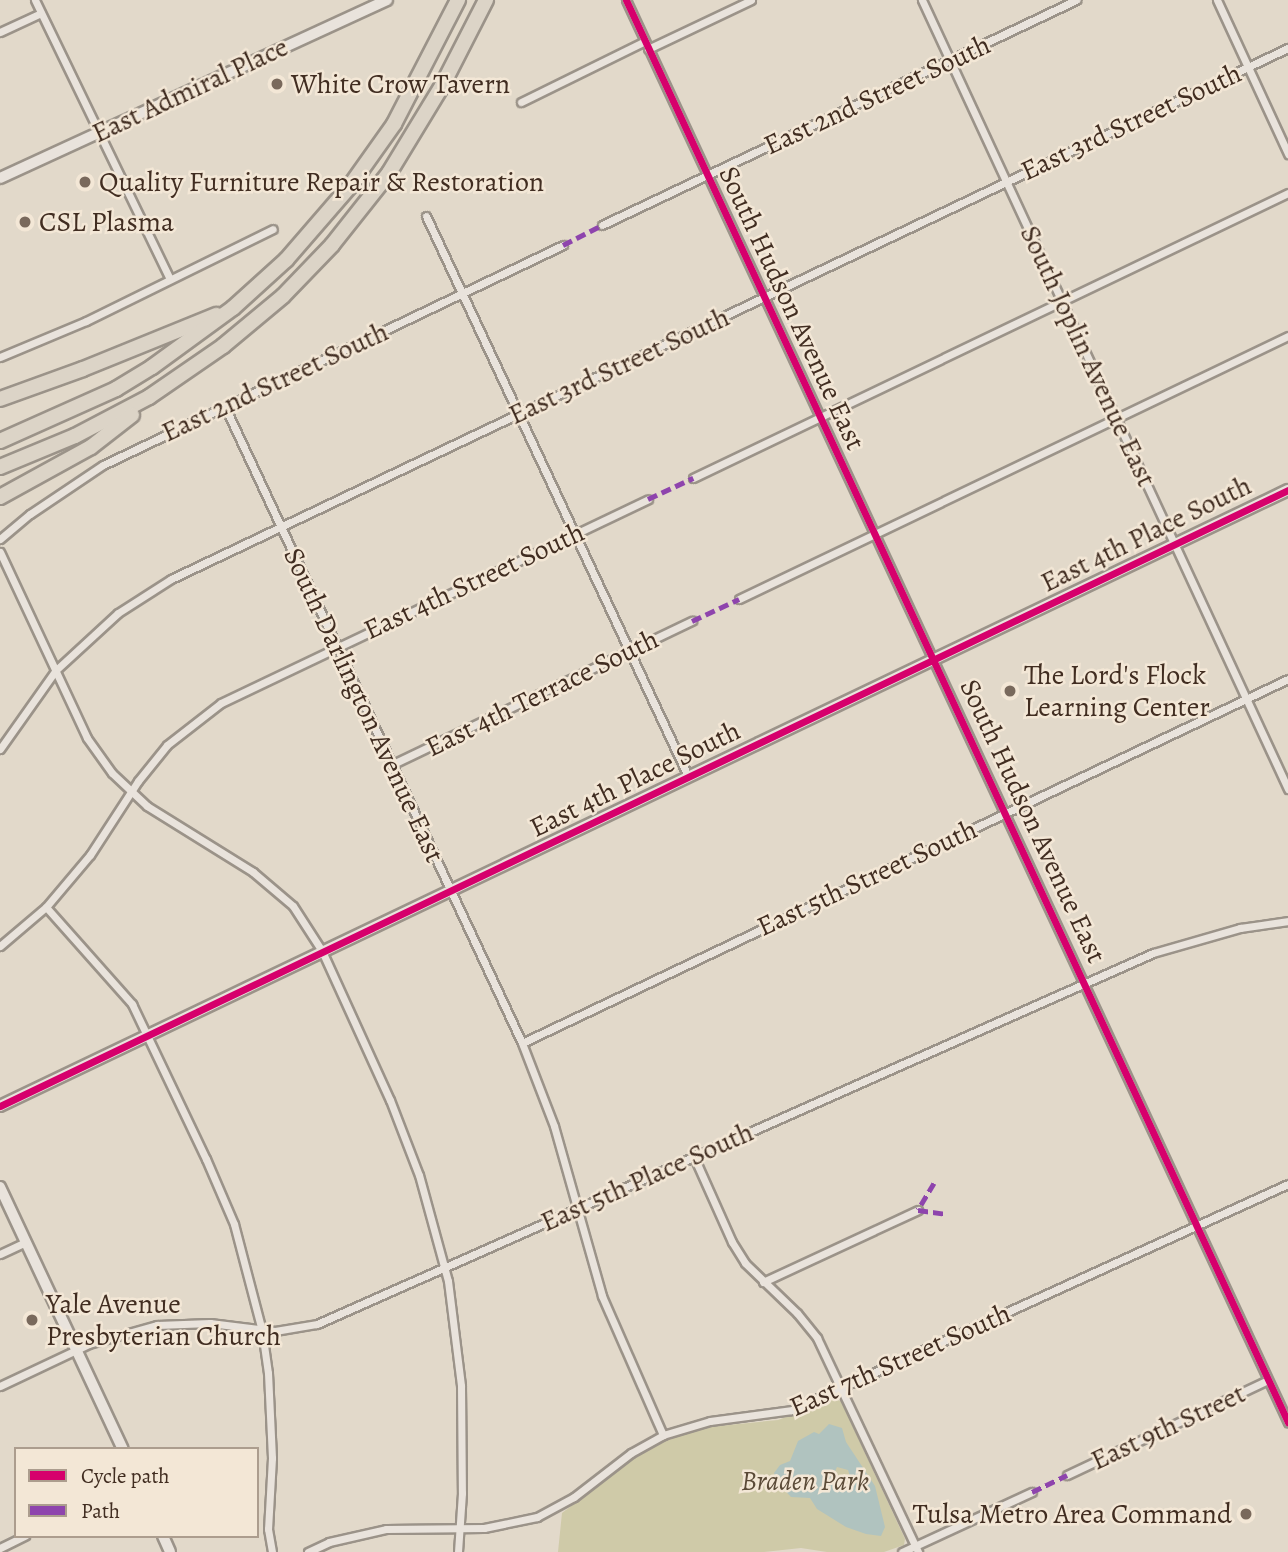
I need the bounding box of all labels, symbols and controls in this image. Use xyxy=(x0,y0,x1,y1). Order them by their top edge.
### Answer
street label: East 2nd Street South xyxy=(758,28,996,162)
street label: East Admiral Place xyxy=(87,30,293,150)
street label: East 3rd Street South xyxy=(1015,56,1247,188)
place label: White Crow Tavern xyxy=(291,67,510,101)
marker: White Crow Tavern xyxy=(269,76,285,92)
street label: South Hudson Avenue East xyxy=(711,161,873,455)
place label: Quality Furniture Repair & Restoration xyxy=(99,165,544,199)
marker: Quality Furniture Repair & Restoration xyxy=(77,174,93,190)
place label: CSL Plasma xyxy=(39,205,174,239)
marker: CSL Plasma xyxy=(17,214,33,230)
street label: South Joplin Avenue East xyxy=(1013,220,1163,492)
street label: East 3rd Street South xyxy=(503,300,735,432)
street label: East 2nd Street South xyxy=(156,315,394,449)
street label: East 4th Place South xyxy=(1035,469,1257,599)
street label: East 4th Street South xyxy=(358,515,590,647)
street label: South Darlington Avenue East xyxy=(276,542,452,868)
street label: East 4th Terrace South xyxy=(420,622,664,764)
place label: The Lord's Flock Learning Center xyxy=(1024,658,1210,724)
street label: South Hudson Avenue East xyxy=(952,674,1114,968)
marker: The Lord's Flock Learning Center xyxy=(1002,683,1018,699)
street label: East 4th Place South xyxy=(524,714,746,844)
street label: East 5th Street South xyxy=(752,812,982,944)
street label: East 5th Place South xyxy=(535,1115,759,1239)
place label: Yale Avenue Presbyterian Church xyxy=(46,1287,281,1353)
street label: East 7th Street South xyxy=(784,1296,1016,1424)
marker: Yale Avenue Presbyterian Church xyxy=(24,1312,40,1328)
street label: East 9th Street xyxy=(1085,1377,1251,1477)
legend xyxy=(14,1447,259,1538)
text: Cycle path xyxy=(81,1462,170,1490)
park label: Braden Park xyxy=(741,1464,869,1498)
text: Path xyxy=(81,1497,120,1525)
place label: Tulsa Metro Area Command xyxy=(913,1497,1232,1531)
marker: Tulsa Metro Area Command xyxy=(1238,1506,1254,1522)

